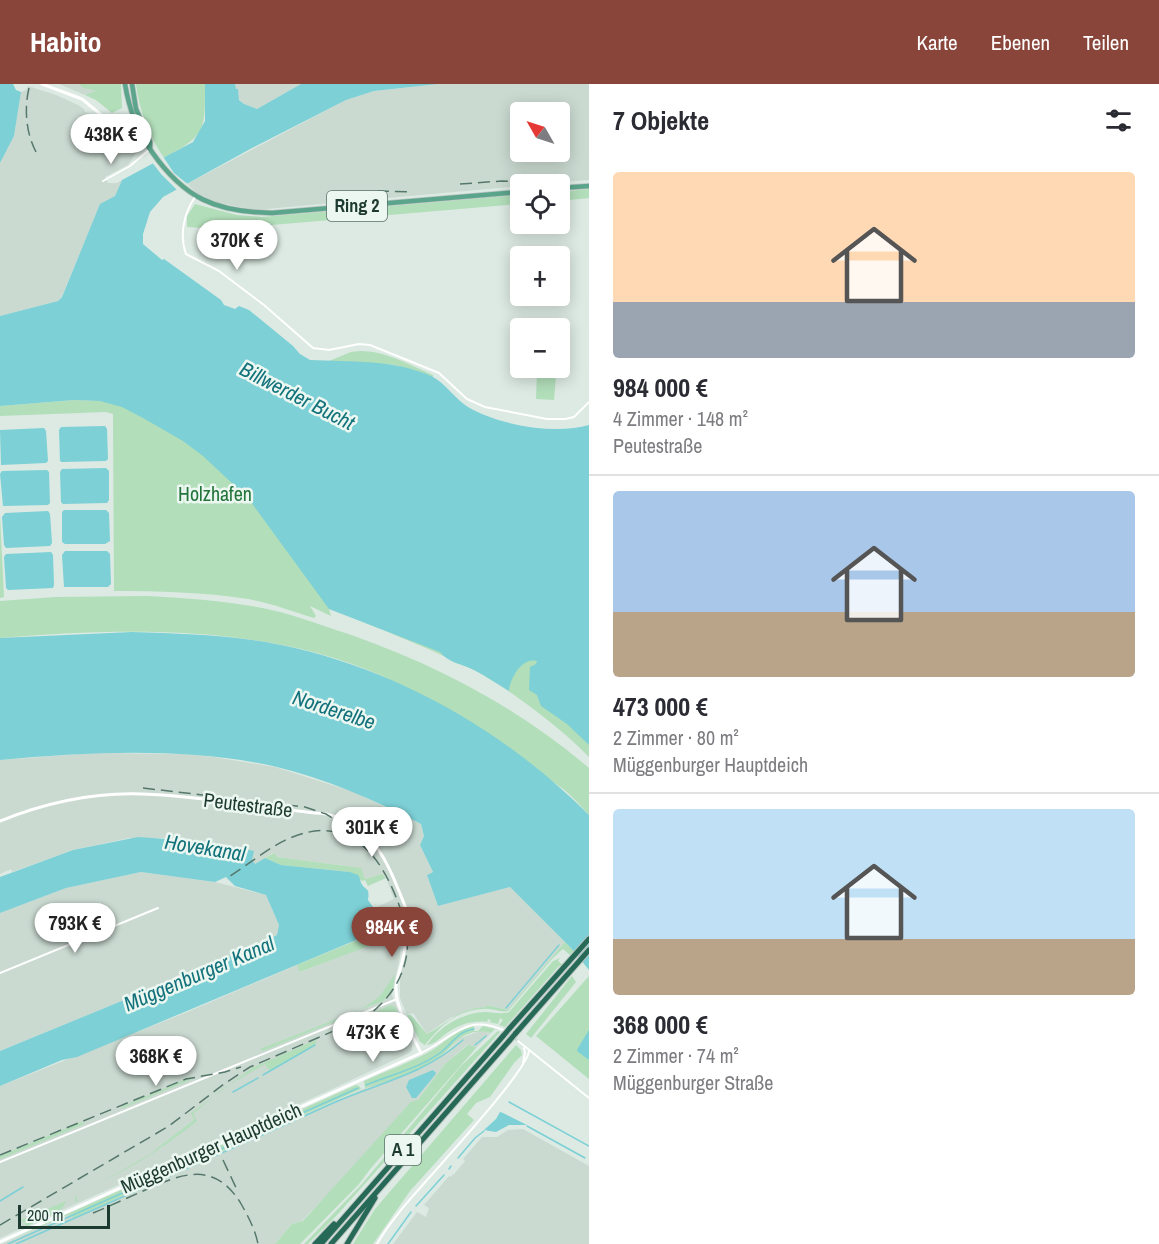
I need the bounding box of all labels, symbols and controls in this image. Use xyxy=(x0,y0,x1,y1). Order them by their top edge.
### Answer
text: Habito xyxy=(30,23,101,61)
text: Karte xyxy=(917,28,958,57)
text: Ebenen xyxy=(991,28,1050,57)
text: Teilen xyxy=(1083,28,1129,57)
north arrow xyxy=(510,102,570,162)
map controls xyxy=(510,102,570,378)
text: 7 Objekte xyxy=(613,103,709,138)
icon: filters xyxy=(1102,104,1135,137)
pin: 438K € xyxy=(62,114,160,165)
text: 438K € xyxy=(85,120,137,147)
button: locate xyxy=(510,174,570,234)
road number: Ring 2 xyxy=(327,191,387,221)
icon: home xyxy=(820,211,928,319)
pin: 370K € xyxy=(188,220,286,271)
text: 370K € xyxy=(211,226,263,253)
button: + xyxy=(510,246,570,306)
button: − xyxy=(510,318,570,378)
water label: Billwerder Bucht xyxy=(235,354,361,437)
text: 984 000 € xyxy=(613,370,708,405)
text: 4 Zimmer · 148 m² xyxy=(613,405,748,432)
text: Peutestraße xyxy=(613,432,702,459)
park label: Holzhafen xyxy=(178,480,252,507)
icon: home xyxy=(820,530,928,638)
water label: Norderelbe xyxy=(289,683,379,736)
text: 473 000 € xyxy=(613,689,708,724)
text: 2 Zimmer · 80 m² xyxy=(613,724,739,751)
text: Müggenburger Hauptdeich xyxy=(613,751,808,778)
street label: Peutestraße xyxy=(202,786,294,823)
pin: 301K € xyxy=(323,807,421,858)
text: 301K € xyxy=(346,813,398,840)
water label: Hovekanal xyxy=(163,827,249,868)
icon: home xyxy=(820,848,928,956)
pin: 793K € xyxy=(26,903,124,954)
pin: 984K € xyxy=(343,907,441,958)
text: 793K € xyxy=(49,909,101,936)
text: 984K € xyxy=(366,913,418,940)
water label: Müggenburger Kanal xyxy=(119,928,280,1018)
text: 368 000 € xyxy=(613,1007,708,1042)
pin: 473K € xyxy=(324,1012,422,1063)
text: 473K € xyxy=(347,1018,399,1045)
pin: 368K € xyxy=(107,1036,205,1087)
text: 368K € xyxy=(130,1042,182,1069)
text: 2 Zimmer · 74 m² xyxy=(613,1042,739,1069)
text: Müggenburger Straße xyxy=(613,1069,773,1096)
street label: Müggenburger Hauptdeich xyxy=(116,1096,305,1200)
road number: A 1 xyxy=(385,1135,421,1165)
scale bar xyxy=(18,1202,110,1230)
text: 200 m xyxy=(27,1204,63,1226)

